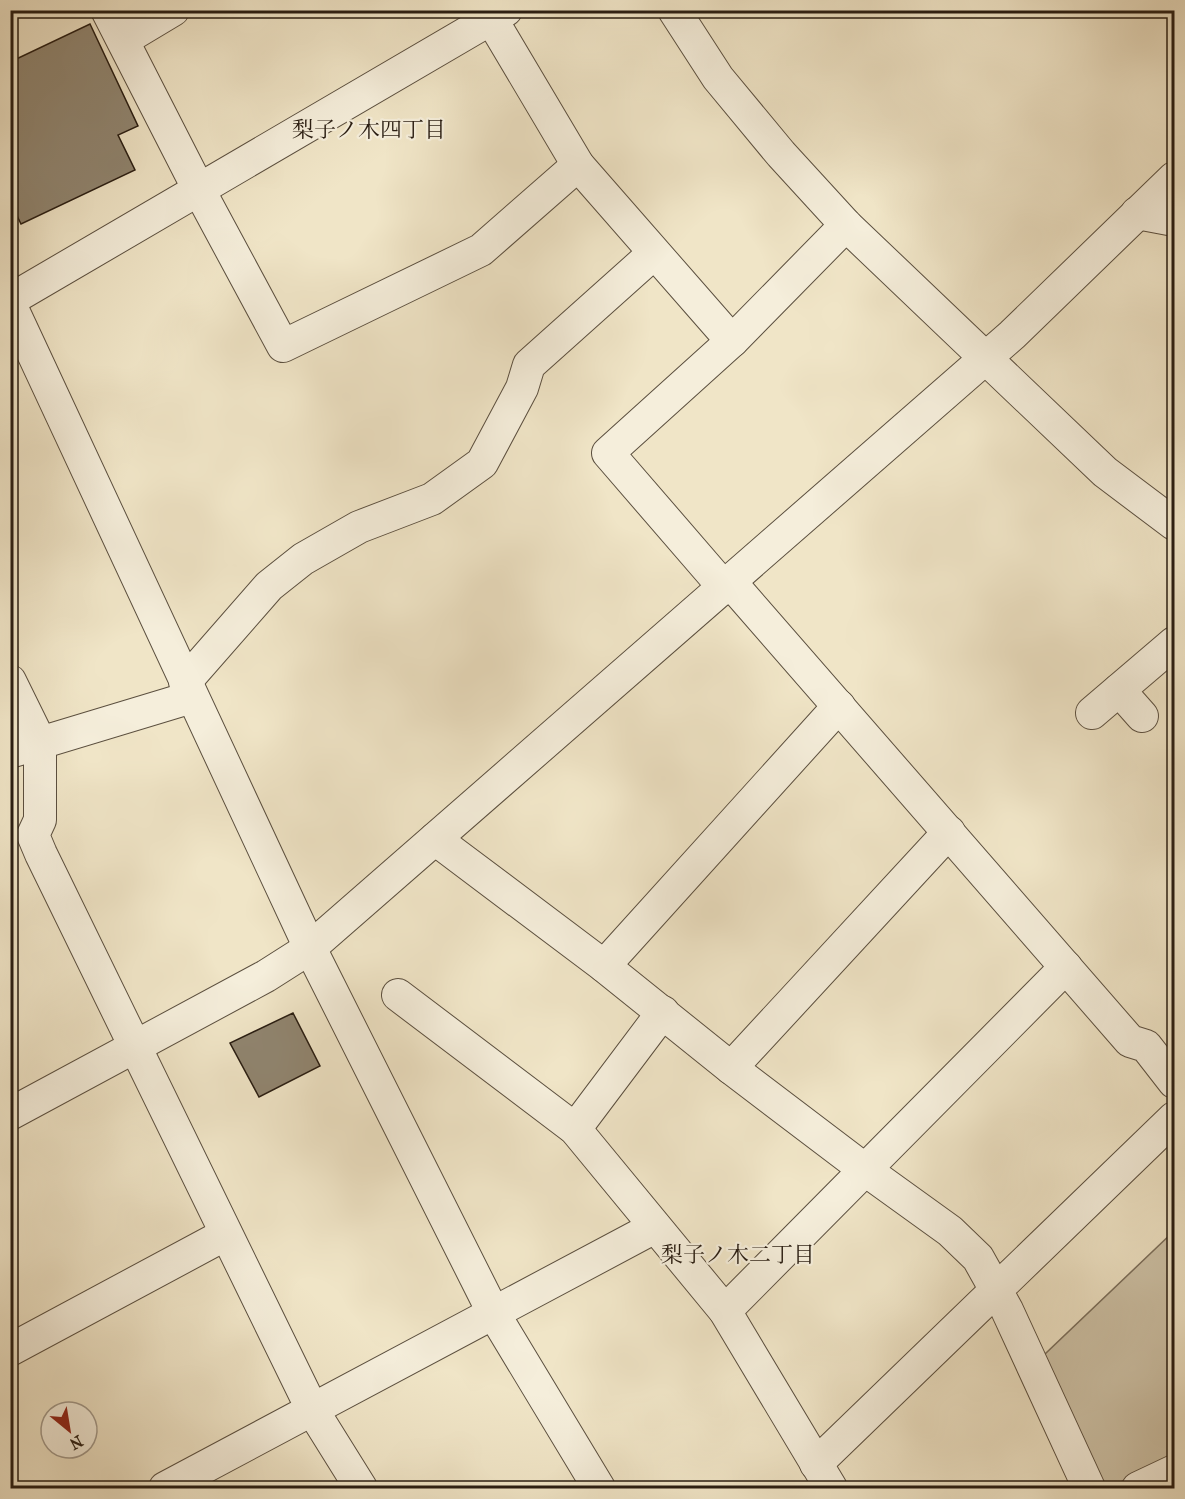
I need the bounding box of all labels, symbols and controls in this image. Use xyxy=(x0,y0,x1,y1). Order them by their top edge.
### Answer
district label: 梨子ノ木四丁目 xyxy=(292,117,446,143)
district label: 梨子ノ木二丁目 xyxy=(661,1242,815,1268)
north arrow xyxy=(39,1400,99,1460)
text: N xyxy=(65,1431,86,1454)

